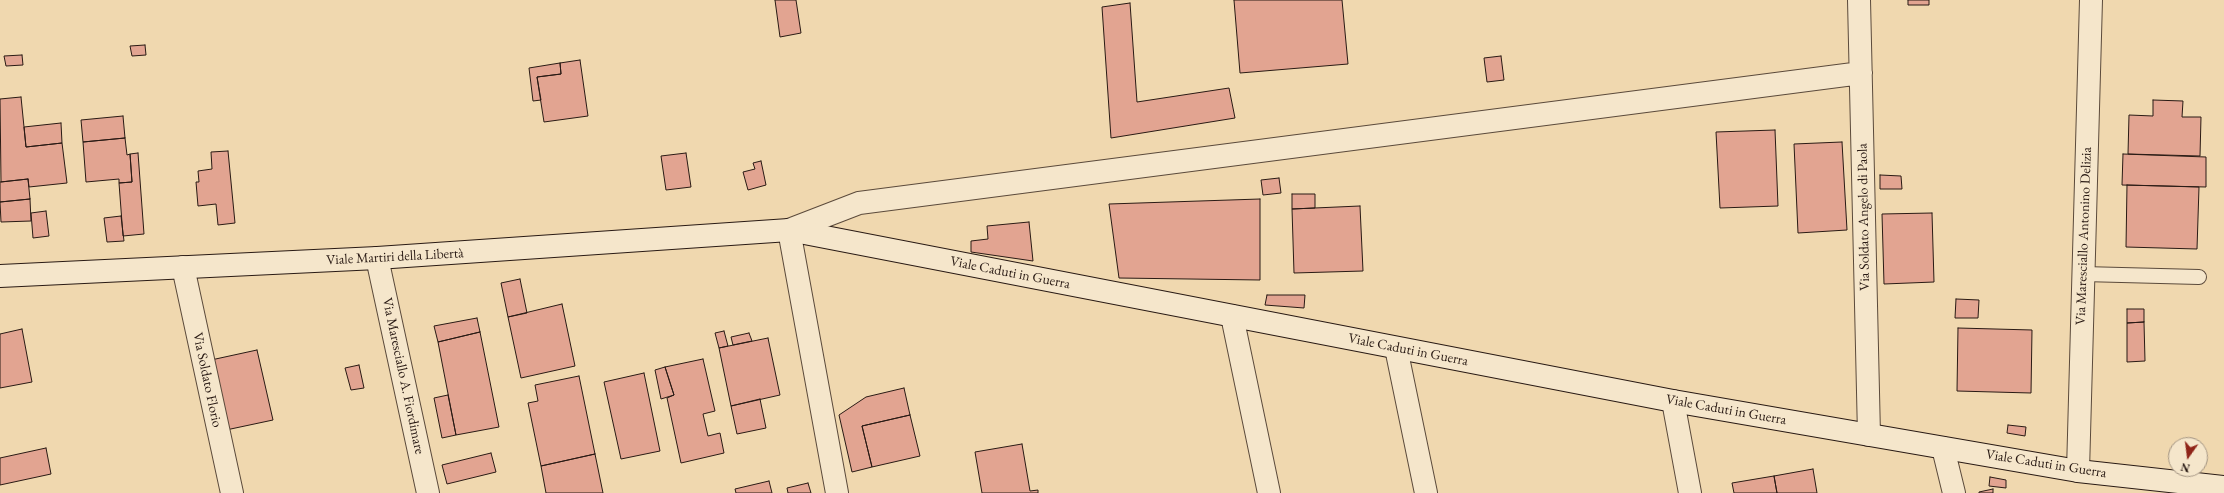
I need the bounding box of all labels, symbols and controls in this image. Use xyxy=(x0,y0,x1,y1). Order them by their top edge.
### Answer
street label: Via Soldato Angelo di Paola xyxy=(1854,143,1874,291)
street label: Via Maresciallo Antonino Delizia xyxy=(2072,147,2096,325)
street label: Viale Martiri della Libertà xyxy=(326,245,464,269)
street label: Viale Caduti in Guerra xyxy=(949,253,1071,293)
street label: Via Maresciallo A. Fiordimare xyxy=(378,296,428,456)
street label: Viale Caduti in Guerra xyxy=(1347,330,1469,370)
street label: Via Soldato Florio xyxy=(189,331,225,429)
street label: Viale Caduti in Guerra xyxy=(1664,391,1788,429)
north arrow xyxy=(2168,437,2208,477)
street label: Viale Caduti in Guerra xyxy=(1984,446,2108,482)
text: N xyxy=(2179,460,2191,476)

